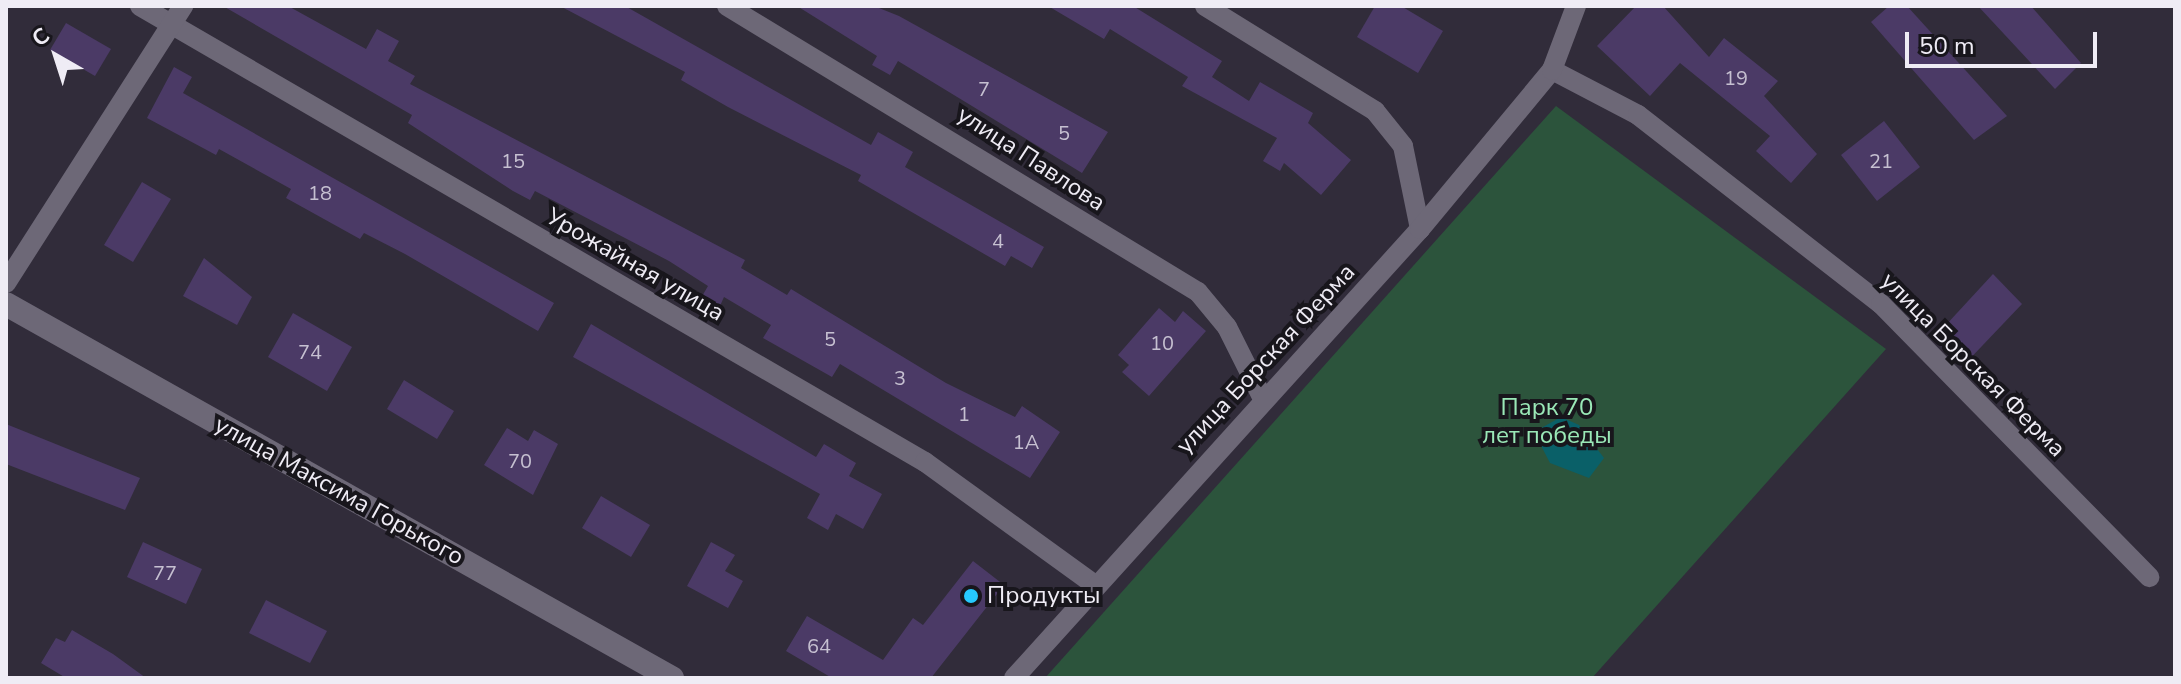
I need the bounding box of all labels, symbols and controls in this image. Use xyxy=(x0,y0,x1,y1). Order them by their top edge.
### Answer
north arrow xyxy=(16,16,96,96)
scale bar xyxy=(1909,16,2101,66)
text: С xyxy=(26,21,56,54)
text: 50 m xyxy=(1919,30,1975,62)
house number: 19 xyxy=(1724,66,1748,90)
house number: 7 xyxy=(978,77,990,101)
street label: улица Павлова xyxy=(952,100,1110,218)
house number: 5 xyxy=(1058,121,1070,145)
house number: 15 xyxy=(501,149,525,173)
house number: 21 xyxy=(1869,149,1893,173)
house number: 18 xyxy=(308,181,332,205)
street label: Урожайная улица xyxy=(541,202,729,328)
house number: 4 xyxy=(992,229,1004,253)
street label: улица Борская Ферма xyxy=(1171,258,1361,460)
street label: улица Борская Ферма xyxy=(1875,267,2071,463)
house number: 5 xyxy=(824,327,836,351)
house number: 10 xyxy=(1150,331,1174,355)
house number: 74 xyxy=(298,340,322,364)
house number: 3 xyxy=(894,366,906,390)
park label: Парк 70 лет победы xyxy=(1482,394,1612,450)
house number: 1 xyxy=(958,402,970,426)
street label: улица Максима Горького xyxy=(209,410,469,572)
house number: 1А xyxy=(1013,430,1039,454)
house number: 70 xyxy=(508,449,532,473)
house number: 77 xyxy=(153,561,177,585)
place label: Продукты xyxy=(987,582,1101,610)
marker: Продукты xyxy=(962,587,980,605)
house number: 64 xyxy=(807,634,831,658)

